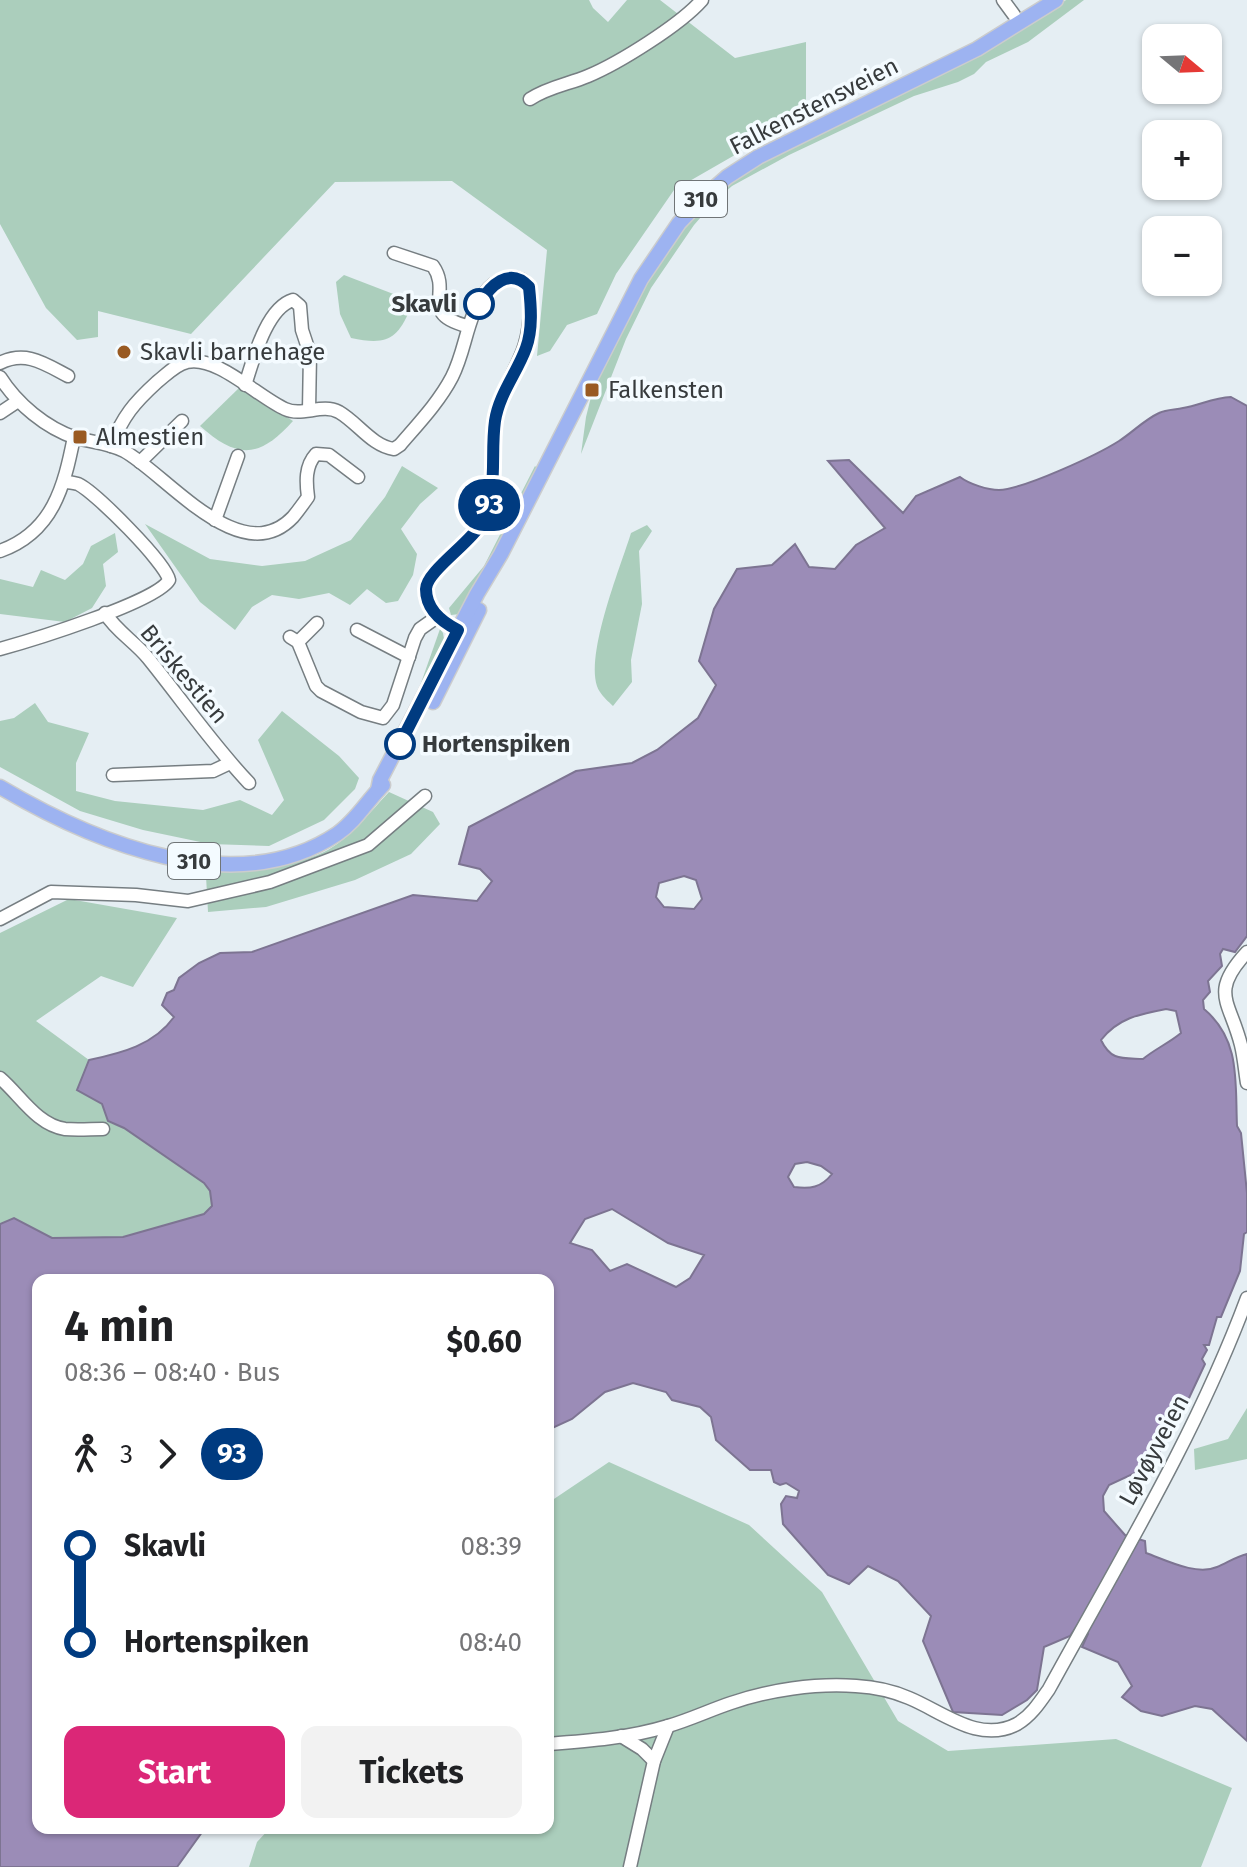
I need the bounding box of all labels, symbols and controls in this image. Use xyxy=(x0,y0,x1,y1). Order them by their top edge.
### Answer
north arrow xyxy=(1142,24,1222,104)
map controls xyxy=(1142,24,1222,296)
street label: Falkenstensveien xyxy=(725,51,903,161)
button: + xyxy=(1142,120,1222,200)
road number: 310 xyxy=(675,181,727,217)
button: − xyxy=(1142,216,1222,296)
marker: Skavli xyxy=(464,289,494,319)
place label: Skavli xyxy=(391,290,457,318)
place label: Skavli barnehage xyxy=(140,338,325,366)
marker: Skavli barnehage xyxy=(115,343,133,361)
place label: Falkensten xyxy=(608,376,724,404)
marker: Falkensten xyxy=(583,381,601,399)
place label: Almestien xyxy=(96,423,204,451)
marker: Almestien xyxy=(71,428,89,446)
line badge: 93 xyxy=(453,479,525,531)
text: 93 xyxy=(474,488,504,521)
street label: Briskestien xyxy=(134,619,234,729)
marker: Hortenspiken xyxy=(385,729,415,759)
place label: Hortenspiken xyxy=(422,730,570,758)
road number: 310 xyxy=(168,843,220,879)
text: 4 min xyxy=(64,1300,174,1353)
text: $0.60 xyxy=(447,1324,522,1360)
text: 08:36 – 08:40 · Bus xyxy=(64,1357,280,1388)
street label: Løvøyveien xyxy=(1113,1390,1195,1510)
icon: walk xyxy=(64,1432,108,1476)
icon: forward xyxy=(145,1432,189,1476)
text: 93 xyxy=(217,1437,247,1470)
text: 3 xyxy=(120,1439,133,1470)
text: Skavli xyxy=(124,1528,206,1564)
text: 08:39 xyxy=(460,1531,522,1562)
text: Hortenspiken xyxy=(124,1624,309,1660)
text: 08:40 xyxy=(459,1627,522,1658)
button: Start xyxy=(64,1726,285,1818)
button: Tickets xyxy=(301,1726,522,1818)

